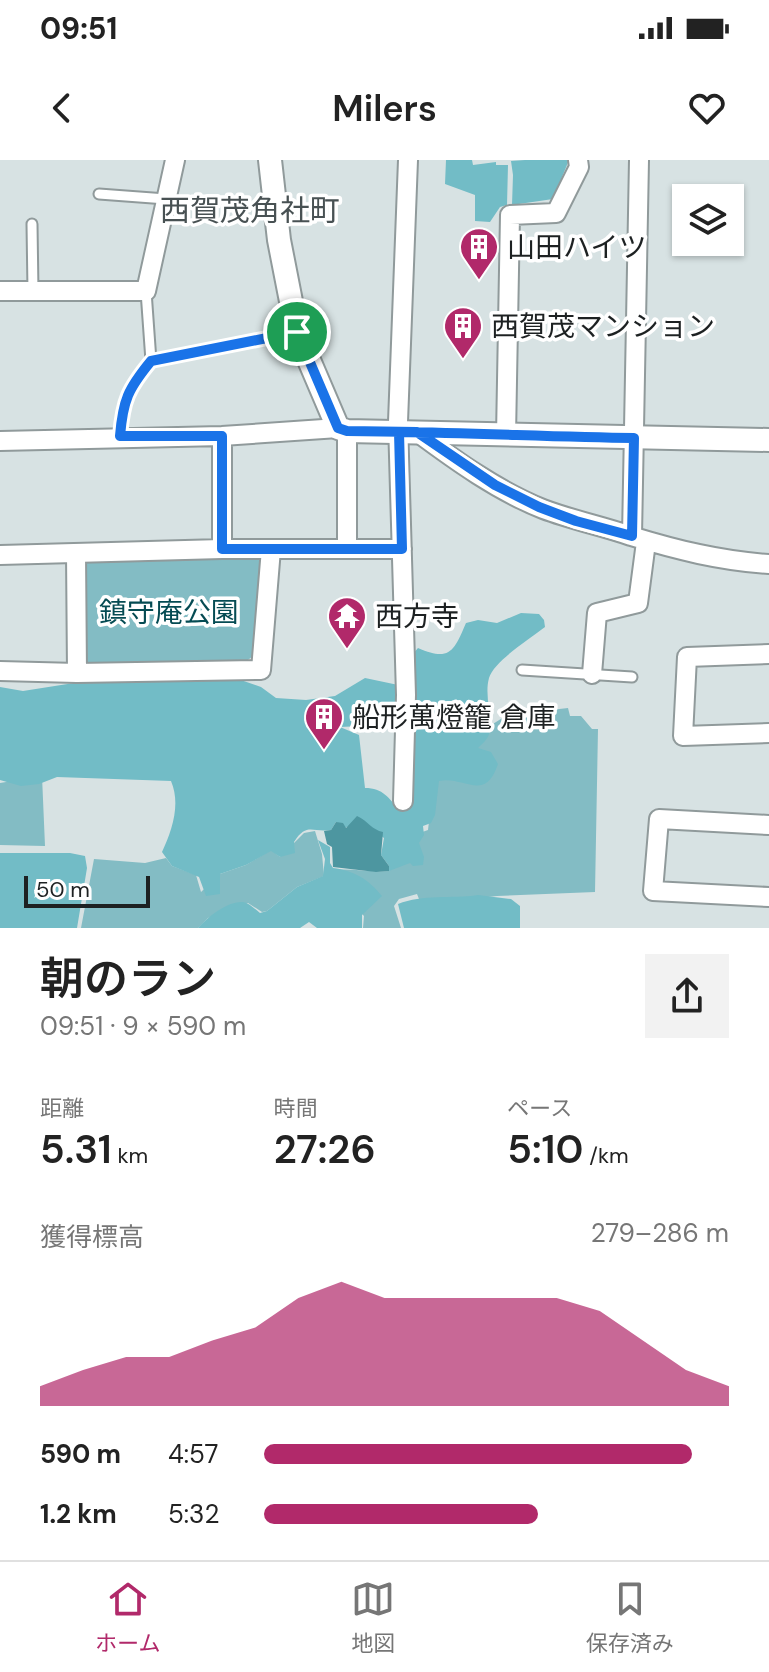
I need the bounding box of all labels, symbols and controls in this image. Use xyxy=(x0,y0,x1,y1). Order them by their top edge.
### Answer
text: 09:51 xyxy=(40,9,117,48)
text: Milers xyxy=(332,85,437,132)
icon: back xyxy=(40,86,84,130)
icon: heart xyxy=(685,86,729,130)
map controls xyxy=(672,184,744,256)
button: layers xyxy=(672,184,744,256)
district label: 西賀茂角社町 xyxy=(160,191,340,230)
building icon: 山田ハイツ xyxy=(458,226,500,281)
place label: 山田ハイツ xyxy=(507,229,646,266)
pin xyxy=(263,298,331,366)
building icon: 西賀茂マンション xyxy=(442,305,484,360)
place label: 西賀茂マンション xyxy=(491,308,715,345)
icon: arrive xyxy=(275,310,319,354)
park label: 鎮守庵公園 xyxy=(99,594,239,631)
temple icon: 西方寺 xyxy=(326,595,368,650)
place label: 西方寺 xyxy=(375,598,459,635)
building icon: 船形萬燈籠 倉庫 xyxy=(303,696,345,751)
place label: 船形萬燈籠 倉庫 xyxy=(352,699,555,736)
scale bar xyxy=(24,872,150,908)
text: 50 m xyxy=(36,875,90,904)
text: 朝のラン xyxy=(40,950,216,1008)
button: share xyxy=(645,954,729,1038)
text: 09:51 · 9 × 590 m xyxy=(40,1009,246,1043)
text: 距離 xyxy=(40,1094,84,1123)
text: 時間 xyxy=(274,1094,318,1123)
text: ペース xyxy=(507,1094,572,1123)
text: 5.31 xyxy=(40,1123,112,1175)
text: 27:26 xyxy=(274,1123,376,1175)
text: 5:10 xyxy=(507,1123,583,1175)
text: km xyxy=(112,1141,148,1170)
text: /km xyxy=(583,1141,629,1170)
text: 279–286 m xyxy=(591,1216,729,1250)
text: 獲得標高 xyxy=(40,1220,144,1254)
text: 590 m xyxy=(40,1437,121,1471)
text: 4:57 xyxy=(168,1437,218,1471)
text: 1.2 km xyxy=(40,1497,117,1531)
text: 5:32 xyxy=(168,1497,219,1531)
tab: ホーム xyxy=(95,1577,161,1658)
tab: 地図 xyxy=(351,1577,395,1658)
tab: 保存済み xyxy=(586,1577,674,1658)

